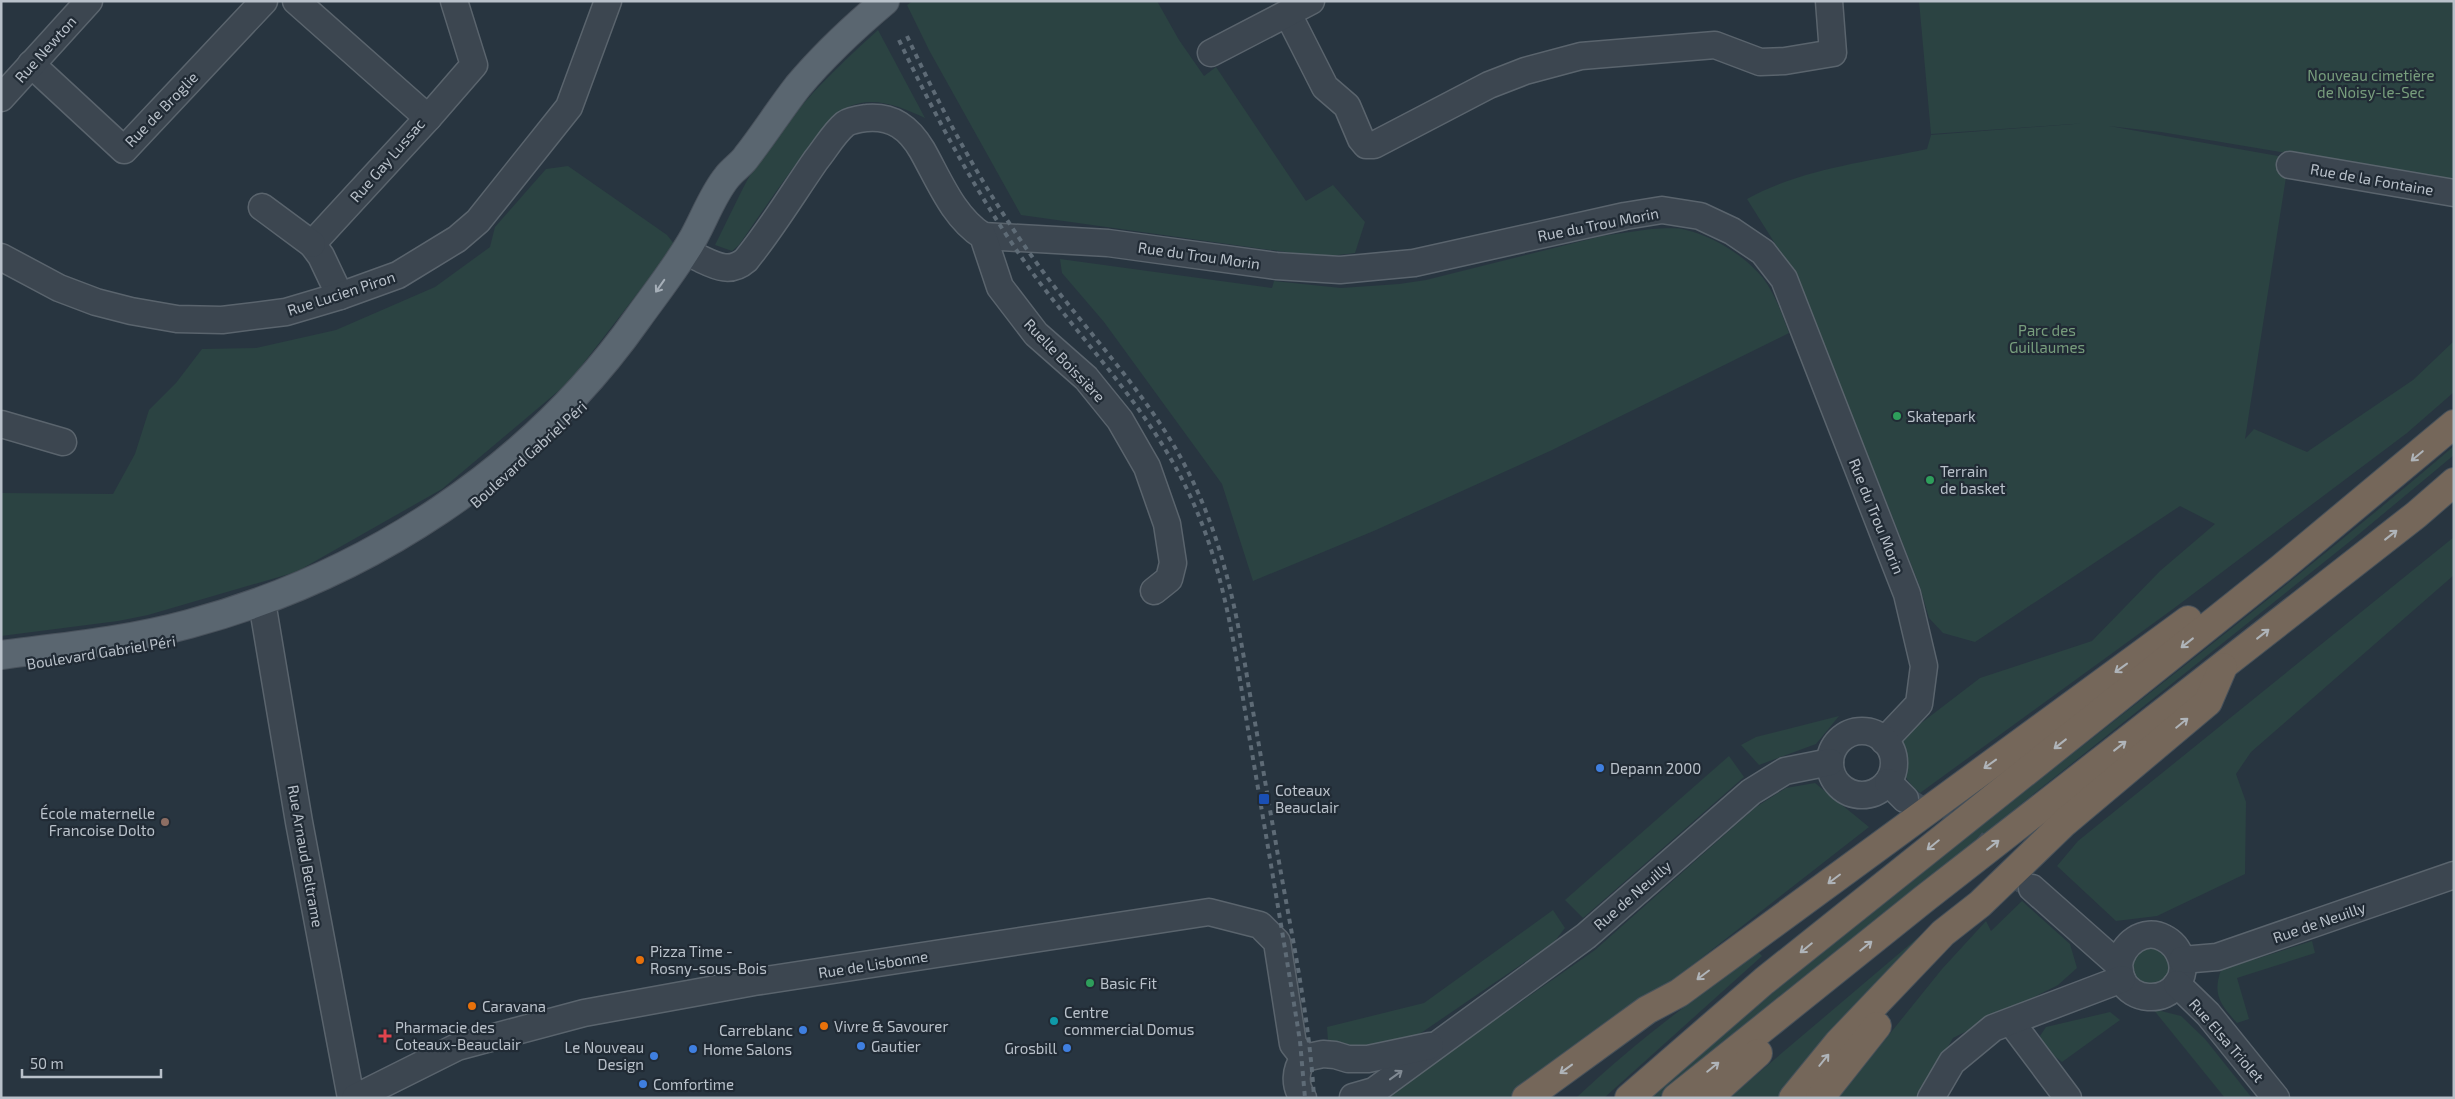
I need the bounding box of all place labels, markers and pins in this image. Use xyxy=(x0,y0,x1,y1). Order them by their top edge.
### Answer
place label: Skatepark xyxy=(1907,407,1976,425)
marker: Skatepark xyxy=(1891,410,1903,422)
place label: Terrain de basket xyxy=(1940,462,2006,497)
marker: Terrain de basket xyxy=(1924,474,1936,486)
place label: Depann 2000 xyxy=(1610,759,1701,777)
marker: Depann 2000 xyxy=(1594,762,1606,774)
place label: Coteaux Beauclair xyxy=(1275,781,1339,816)
marker: Coteaux Beauclair xyxy=(1257,792,1271,806)
place label: École maternelle Francoise Dolto xyxy=(40,804,155,839)
marker: École maternelle Francoise Dolto xyxy=(159,816,171,828)
place label: Pizza Time - Rosny-sous-Bois xyxy=(650,942,767,977)
marker: Pizza Time - Rosny-sous-Bois xyxy=(634,954,646,966)
place label: Basic Fit xyxy=(1100,974,1157,992)
marker: Basic Fit xyxy=(1084,977,1096,989)
place label: Caravana xyxy=(482,997,546,1015)
marker: Caravana xyxy=(466,1000,478,1012)
place label: Centre commercial Domus xyxy=(1064,1003,1194,1038)
marker: Centre commercial Domus xyxy=(1048,1015,1060,1027)
place label: Vivre & Savourer xyxy=(834,1017,948,1035)
place label: Pharmacie des Coteaux-Beauclair xyxy=(395,1018,521,1053)
marker: Vivre & Savourer xyxy=(818,1020,830,1032)
place label: Carreblanc xyxy=(719,1021,793,1039)
marker: Carreblanc xyxy=(797,1024,809,1036)
marker: Pharmacie des Coteaux-Beauclair xyxy=(379,1030,391,1042)
place label: Gautier xyxy=(871,1037,921,1055)
place label: Le Nouveau Design xyxy=(565,1038,644,1073)
place label: Grosbill xyxy=(1004,1039,1058,1057)
place label: Home Salons xyxy=(703,1040,792,1058)
marker: Gautier xyxy=(855,1040,867,1052)
marker: Grosbill xyxy=(1061,1042,1073,1054)
marker: Home Salons xyxy=(687,1043,699,1055)
marker: Le Nouveau Design xyxy=(648,1050,660,1062)
place label: Comfortime xyxy=(653,1075,734,1093)
marker: Comfortime xyxy=(637,1078,649,1090)

